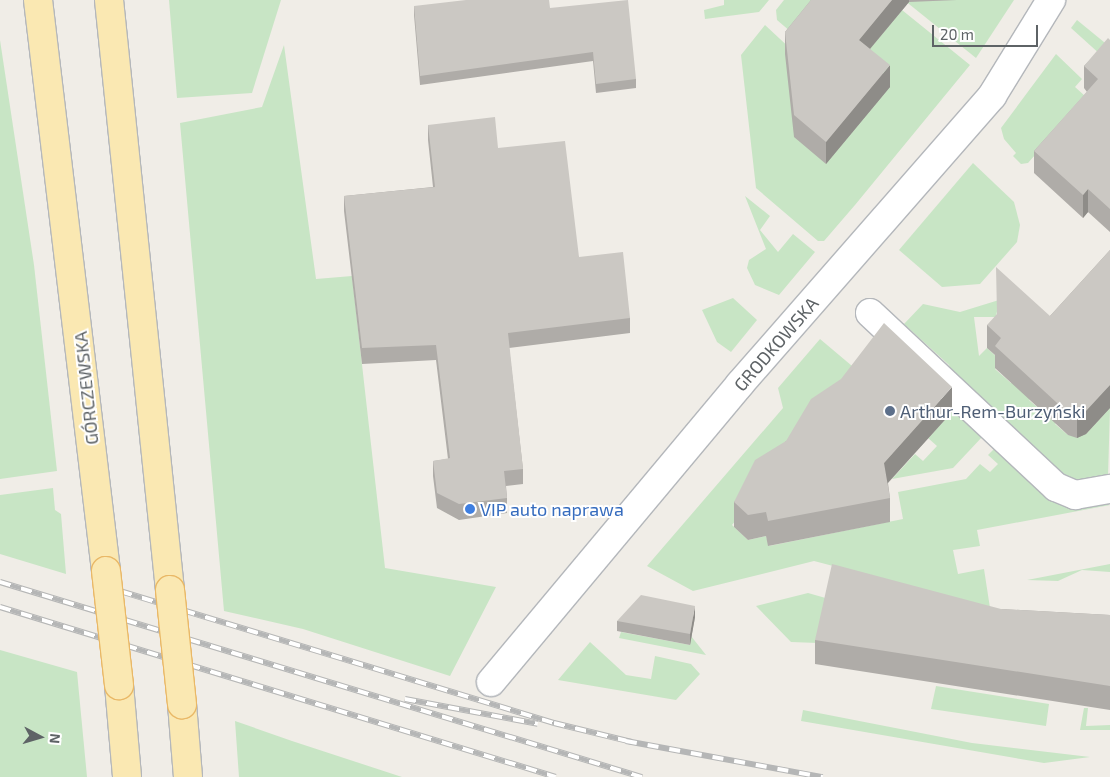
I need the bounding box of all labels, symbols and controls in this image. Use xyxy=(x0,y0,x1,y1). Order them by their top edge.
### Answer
scale bar xyxy=(935,15,1041,47)
text: 20 m xyxy=(940,25,974,43)
street label: GRODKOWSKA xyxy=(729,293,823,395)
street label: GÓRCZEWSKA xyxy=(69,330,103,446)
place label: Arthur-Rem-Burzyński xyxy=(900,400,1086,422)
marker: Arthur-Rem-Burzyński xyxy=(884,405,896,417)
place label: VIP auto naprawa xyxy=(480,498,624,520)
marker: VIP auto naprawa xyxy=(464,503,476,515)
north arrow xyxy=(15,712,65,762)
text: N xyxy=(46,733,64,745)

